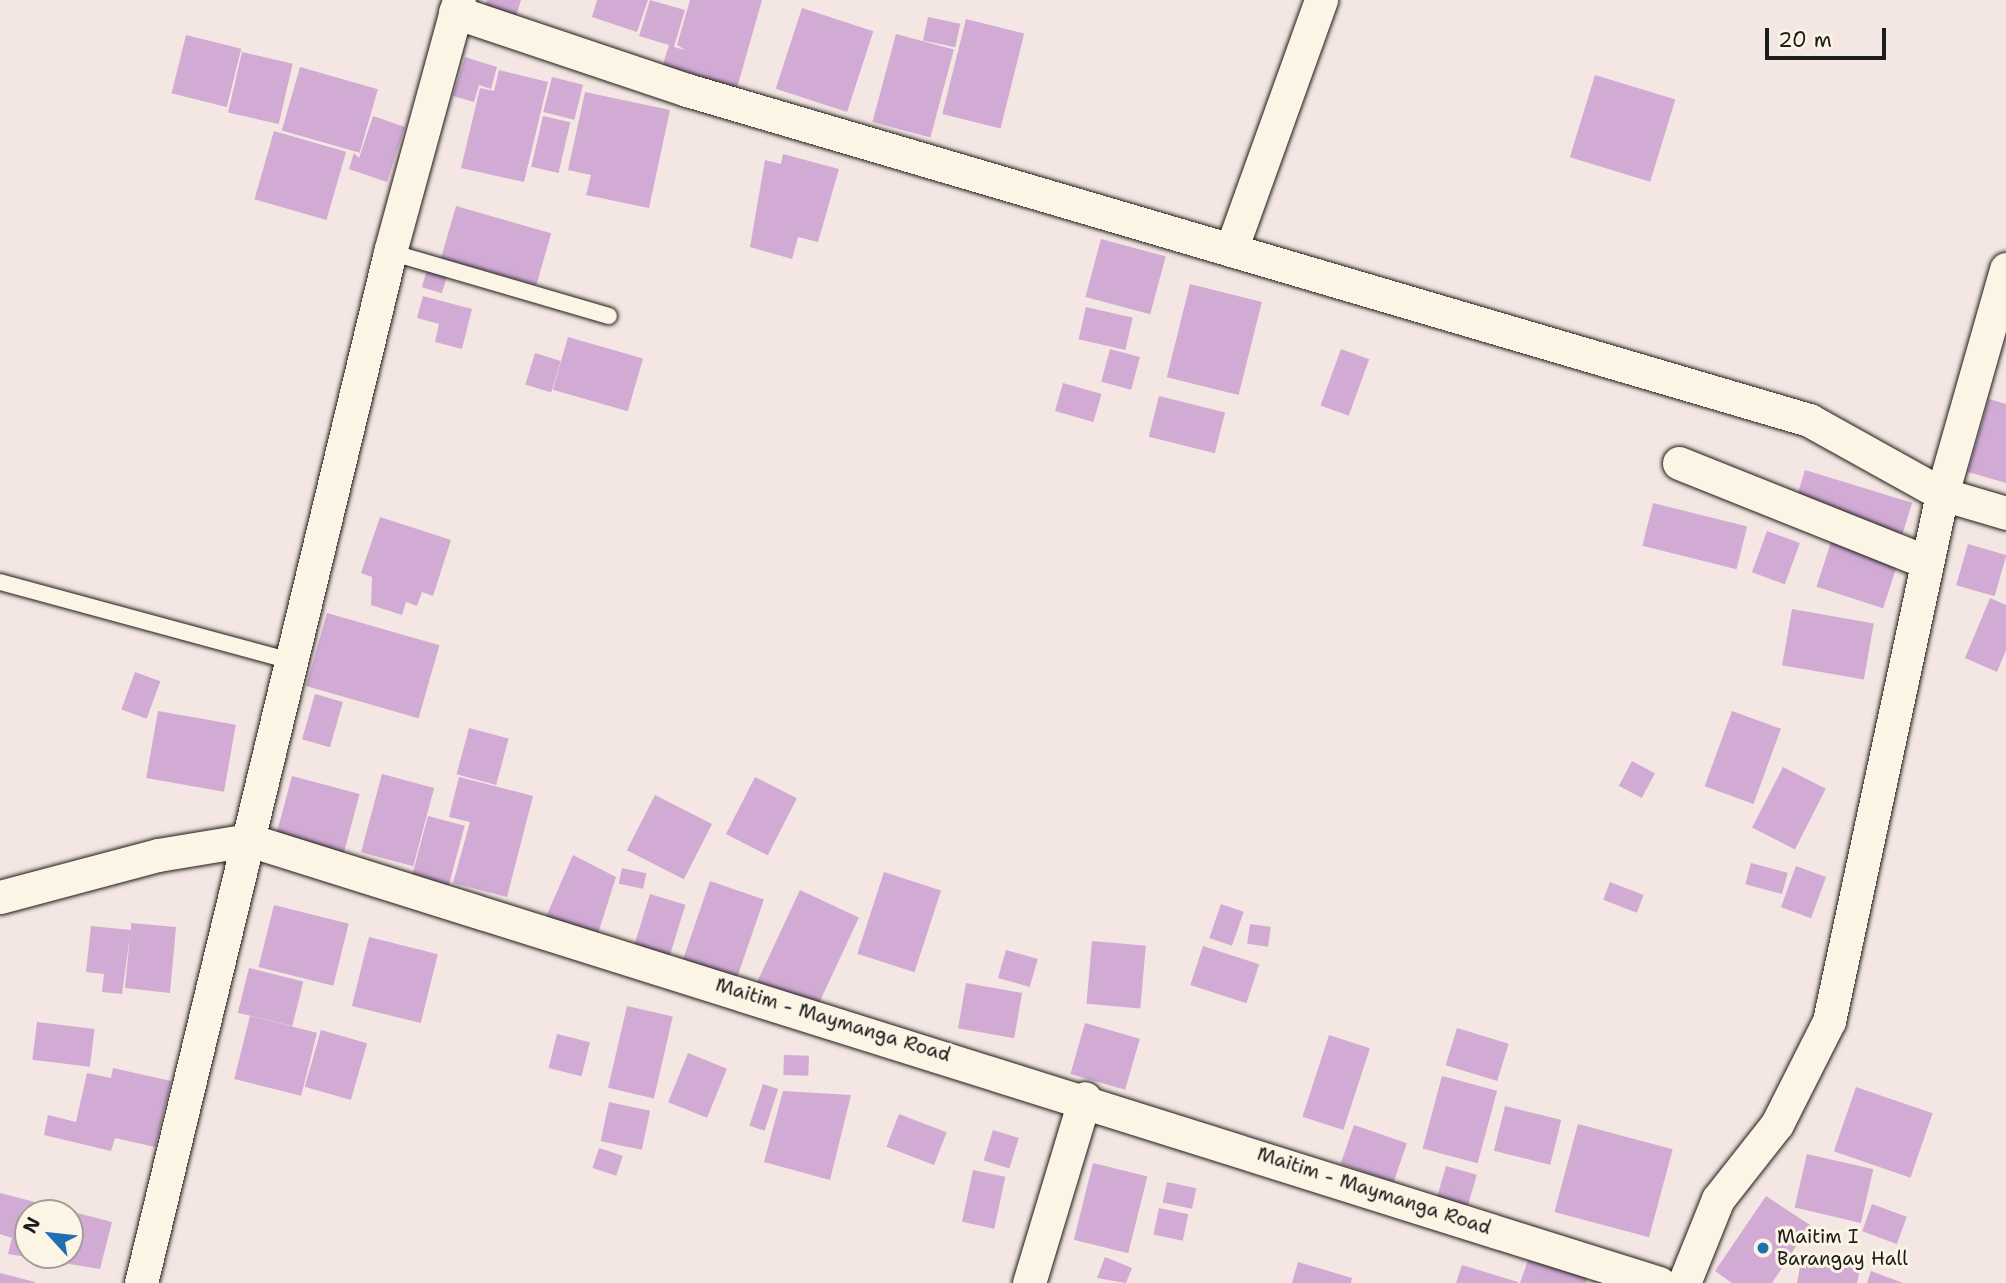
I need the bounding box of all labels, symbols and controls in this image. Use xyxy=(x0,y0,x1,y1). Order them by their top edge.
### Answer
scale bar xyxy=(1768,14,1889,58)
text: 20 m xyxy=(1778,26,1832,54)
street label: Maitim - Maymanga Road xyxy=(713,973,953,1067)
street label: Maitim - Maymanga Road xyxy=(1254,1142,1494,1240)
north arrow xyxy=(14,1199,84,1269)
text: N xyxy=(17,1213,46,1238)
place label: Maitim I Barangay Hall xyxy=(1777,1226,1908,1270)
marker: Maitim I Barangay Hall xyxy=(1755,1240,1771,1256)

